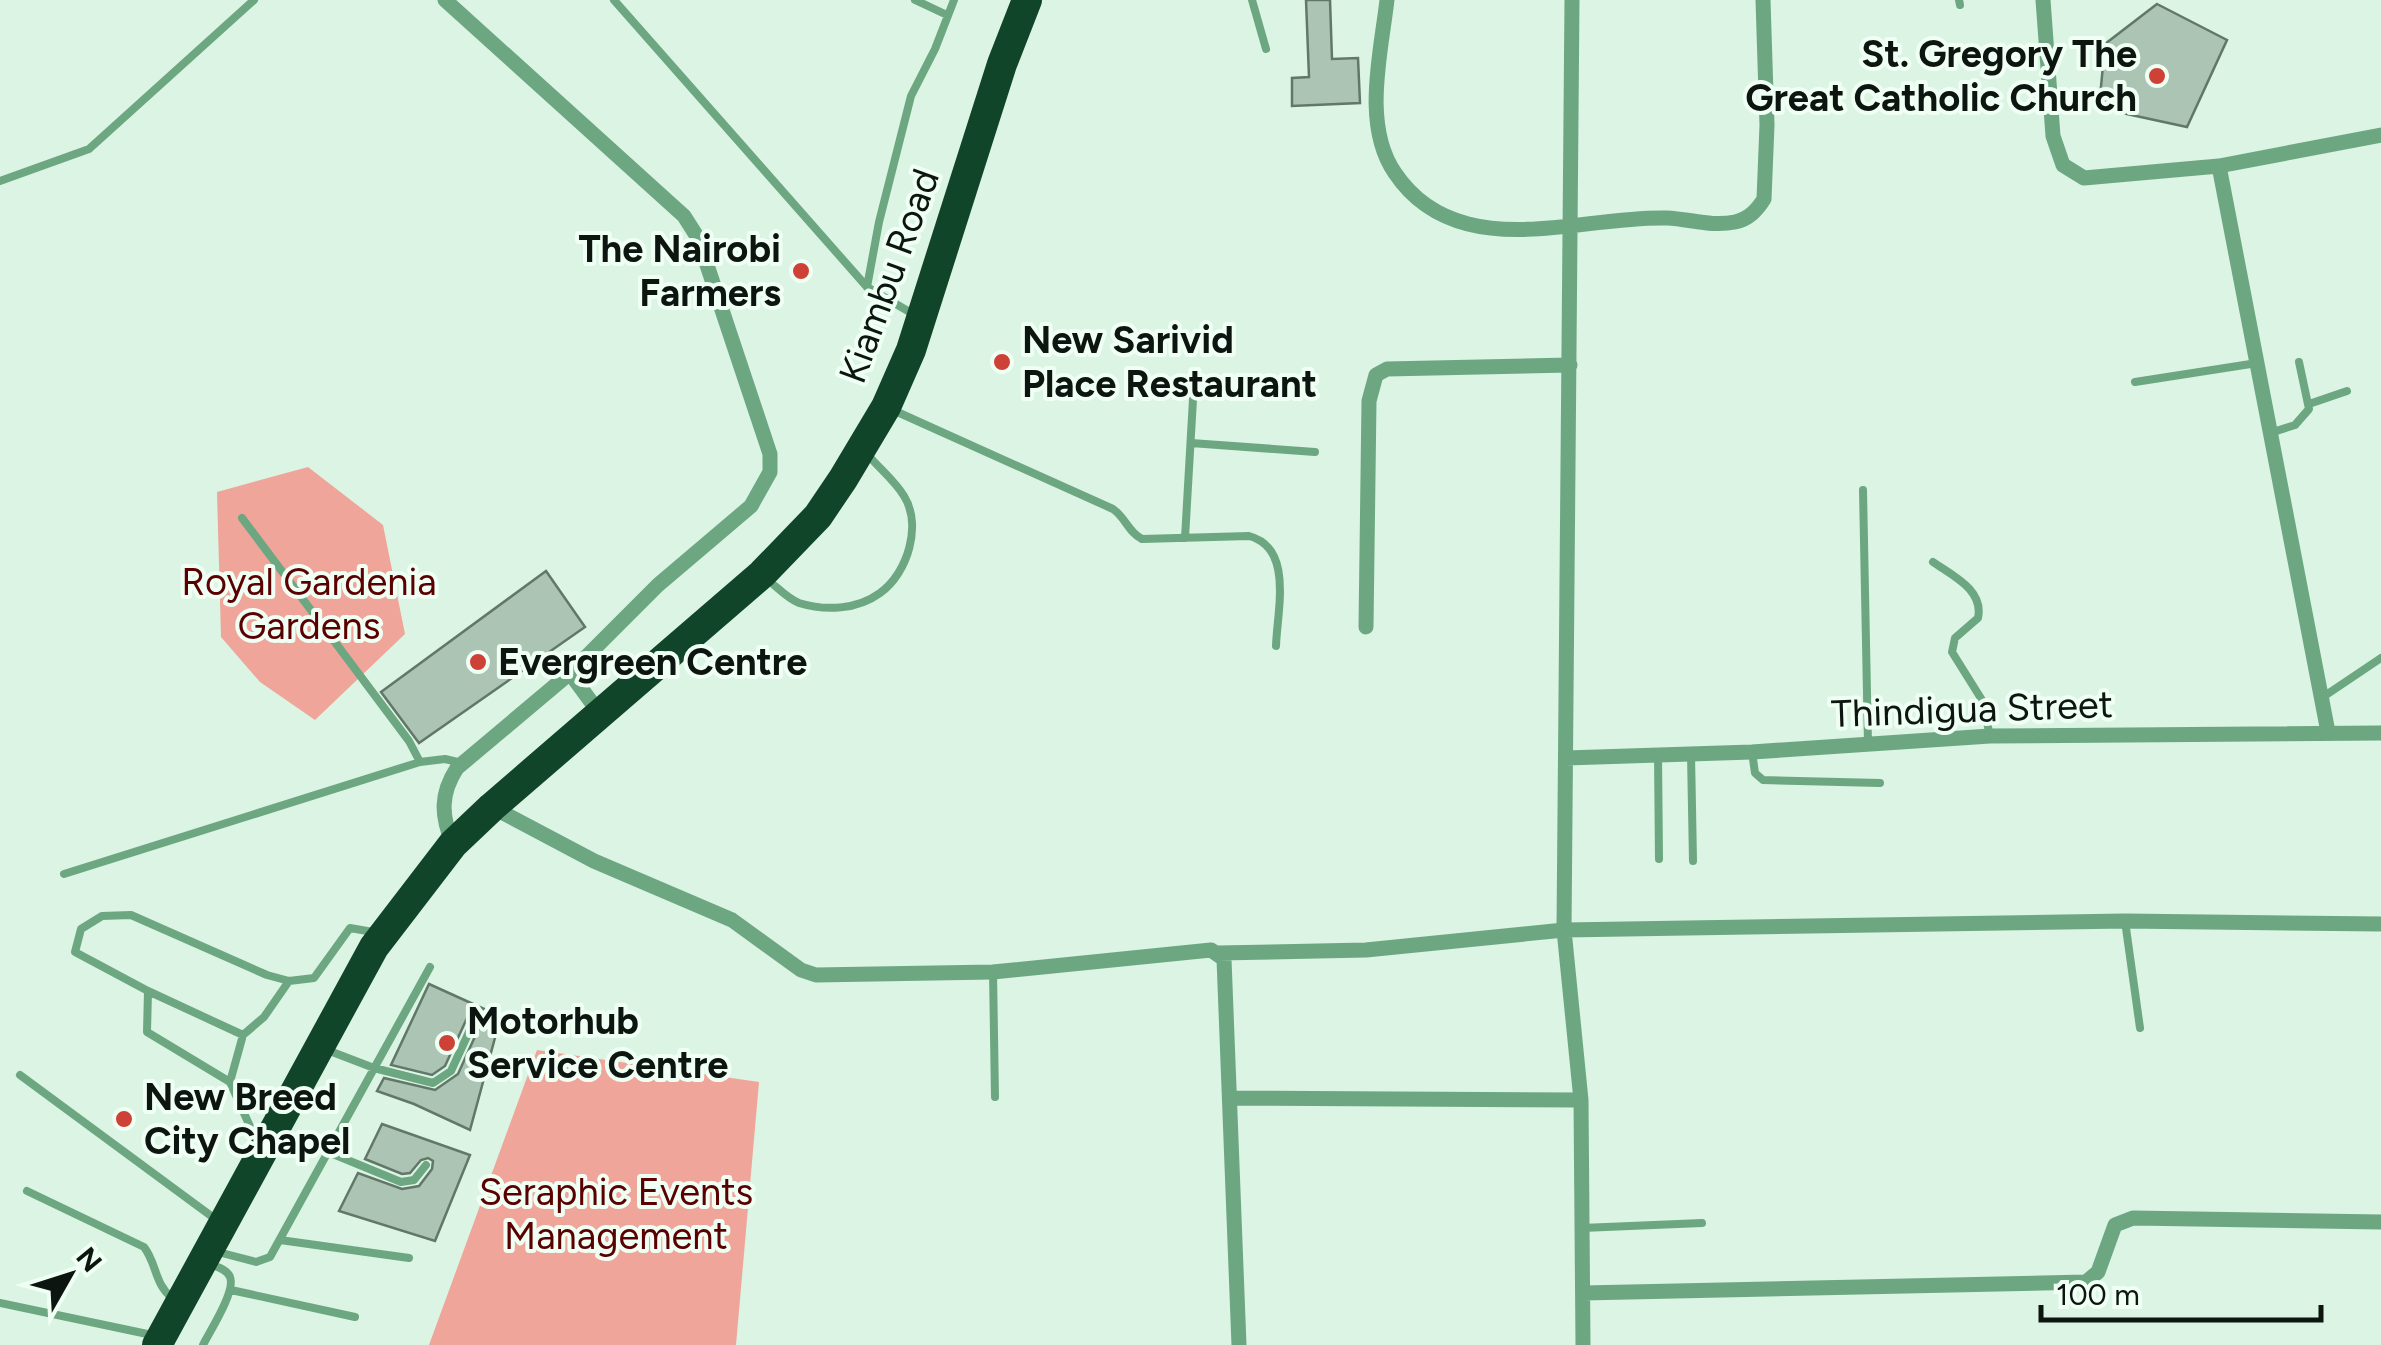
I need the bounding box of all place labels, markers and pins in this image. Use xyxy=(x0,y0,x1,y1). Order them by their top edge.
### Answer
place label: St. Gregory The Great Catholic Church xyxy=(1745,31,2137,121)
marker: St. Gregory The Great Catholic Church xyxy=(2146,65,2168,87)
place label: The Nairobi Farmers xyxy=(578,226,781,316)
marker: The Nairobi Farmers xyxy=(790,260,812,282)
place label: New Sarivid Place Restaurant xyxy=(1022,317,1317,407)
marker: New Sarivid Place Restaurant xyxy=(991,351,1013,373)
place label: Evergreen Centre xyxy=(498,639,807,685)
marker: Evergreen Centre xyxy=(467,651,489,673)
place label: Motorhub Service Centre xyxy=(467,998,728,1088)
marker: Motorhub Service Centre xyxy=(436,1032,458,1054)
place label: New Breed City Chapel xyxy=(144,1074,350,1164)
marker: New Breed City Chapel xyxy=(113,1108,135,1130)

